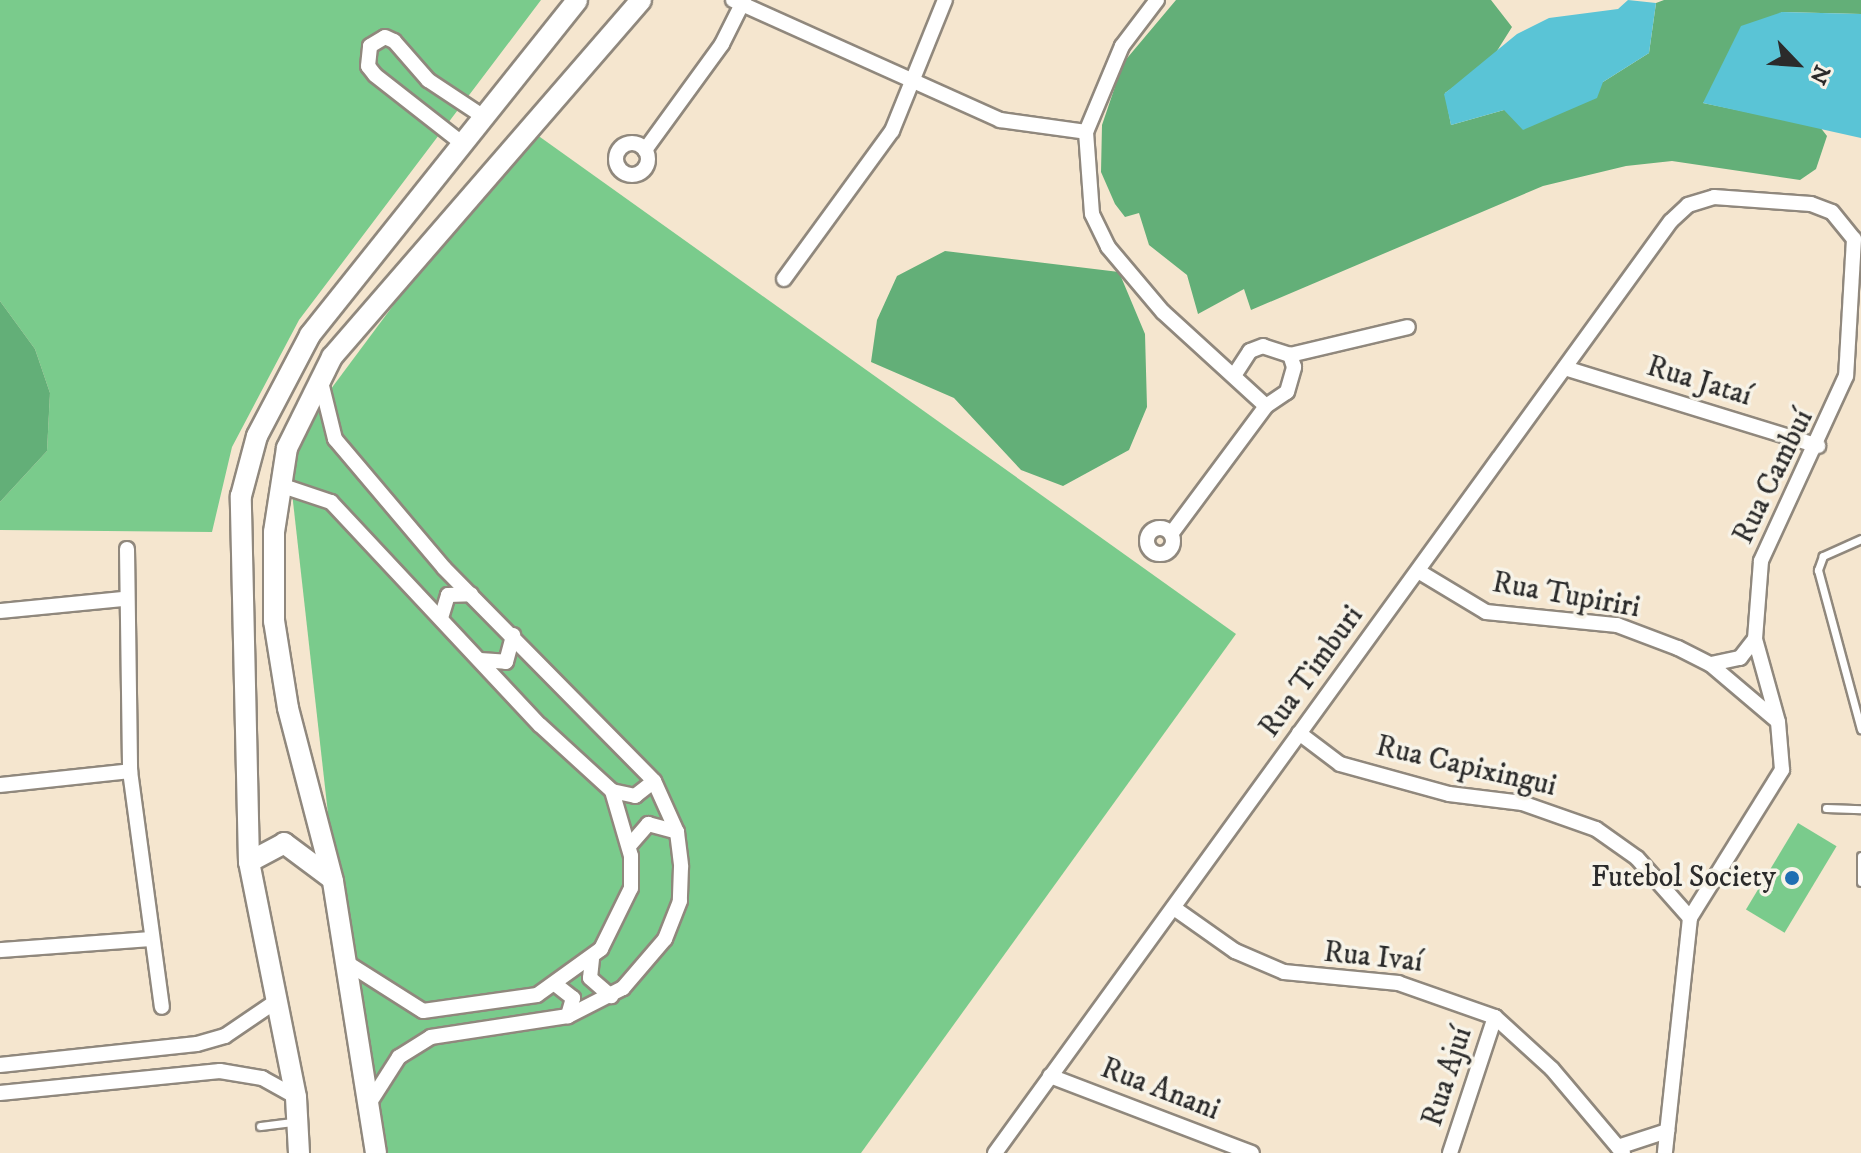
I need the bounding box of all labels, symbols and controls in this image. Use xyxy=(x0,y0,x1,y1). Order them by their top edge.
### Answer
north arrow xyxy=(1757,24,1837,104)
text: N xyxy=(1803,60,1835,88)
street label: Rua Jataí xyxy=(1642,349,1756,415)
street label: Rua Cambuí xyxy=(1726,404,1822,550)
street label: Rua Tupiriri xyxy=(1489,565,1643,627)
street label: Rua Timburi xyxy=(1252,599,1372,745)
street label: Rua Capixingui xyxy=(1372,729,1560,805)
place label: Futebol Society xyxy=(1591,860,1776,896)
marker: Futebol Society xyxy=(1783,869,1801,887)
street label: Rua Ivaí xyxy=(1322,935,1424,981)
street label: Rua Ajuí xyxy=(1415,1023,1481,1131)
street label: Rua Anani xyxy=(1095,1051,1225,1129)

